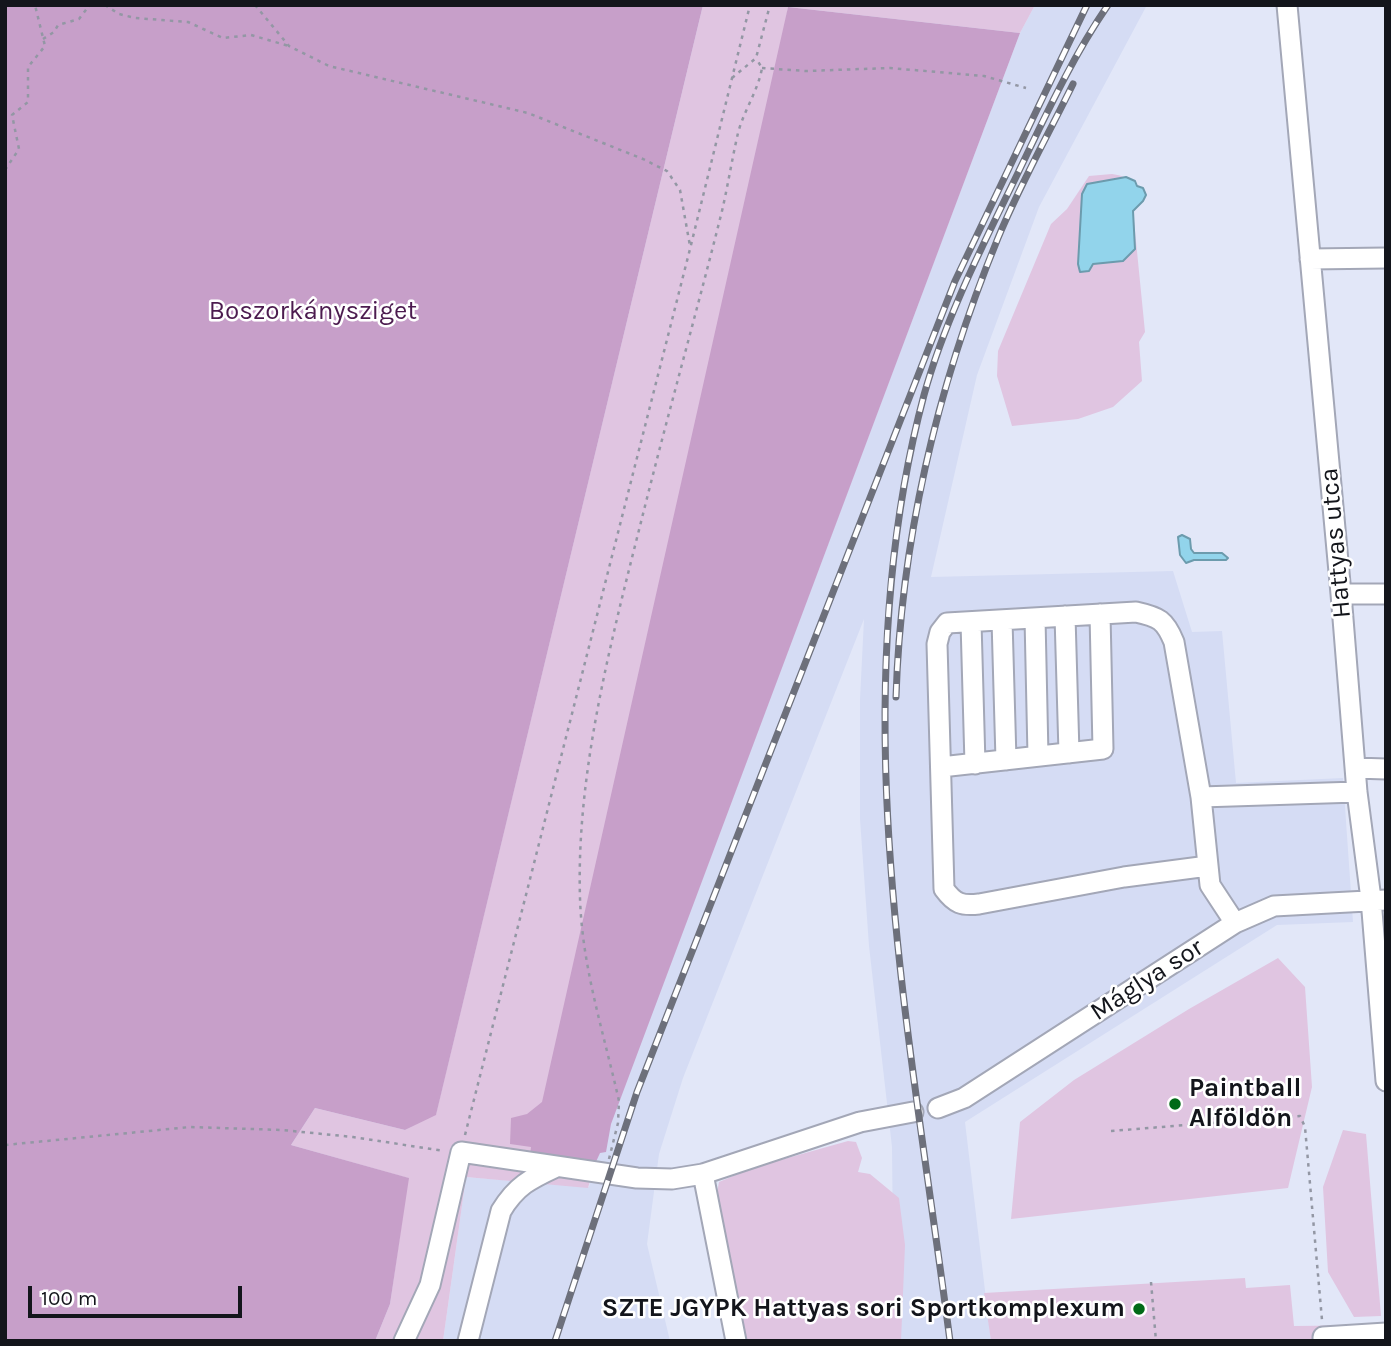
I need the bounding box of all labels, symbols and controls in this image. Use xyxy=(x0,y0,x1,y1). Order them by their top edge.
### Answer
park label: Boszorkánysziget xyxy=(209,296,417,328)
street label: Hattyas utca xyxy=(1314,467,1358,619)
street label: Máglya sor xyxy=(1085,932,1209,1028)
place label: Paintball Alföldön xyxy=(1189,1073,1301,1134)
marker: Paintball Alföldön xyxy=(1167,1096,1183,1112)
scale bar xyxy=(32,1272,245,1316)
text: 100 m xyxy=(41,1286,98,1310)
place label: SZTE JGYPK Hattyas sori Sportkomplexum xyxy=(602,1293,1125,1325)
marker: SZTE JGYPK Hattyas sori Sportkomplexum xyxy=(1131,1301,1147,1317)

